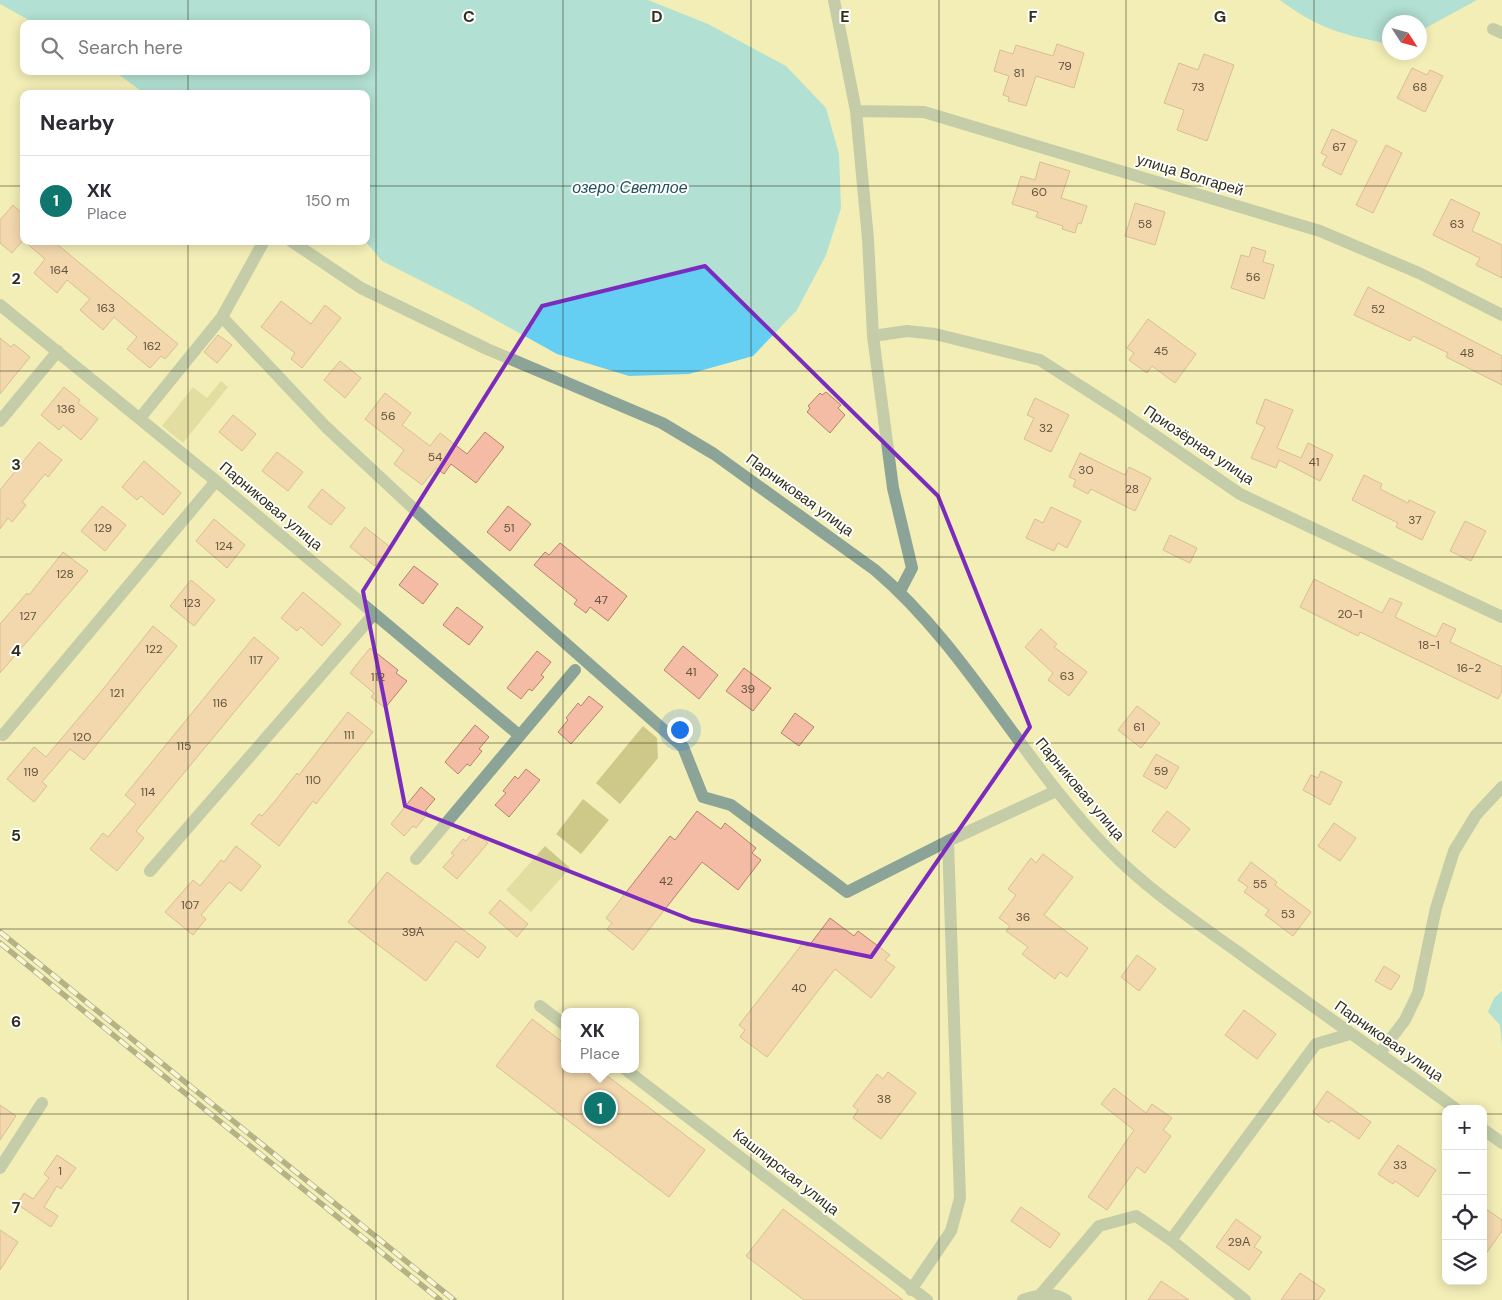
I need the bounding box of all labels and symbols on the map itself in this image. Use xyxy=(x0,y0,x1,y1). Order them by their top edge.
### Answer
text: C xyxy=(463,6,475,27)
text: D xyxy=(651,6,663,27)
text: E xyxy=(840,6,850,27)
text: F xyxy=(1029,6,1038,27)
text: G xyxy=(1214,6,1226,27)
north arrow xyxy=(1382,15,1427,60)
house number: 79 xyxy=(1058,58,1072,74)
house number: 81 xyxy=(1014,65,1024,81)
house number: 73 xyxy=(1191,79,1205,95)
house number: 68 xyxy=(1413,79,1427,95)
house number: 67 xyxy=(1332,139,1346,155)
street label: улица Волгарей xyxy=(1134,149,1246,201)
water label: озеро Светлое xyxy=(572,177,688,198)
house number: 60 xyxy=(1031,184,1047,200)
house number: 58 xyxy=(1138,216,1152,232)
house number: 63 xyxy=(1450,216,1464,232)
house number: 164 xyxy=(50,262,68,278)
text: 2 xyxy=(11,268,21,289)
house number: 56 xyxy=(1246,269,1260,285)
house number: 163 xyxy=(97,300,115,316)
house number: 52 xyxy=(1371,301,1385,317)
house number: 162 xyxy=(143,338,161,354)
house number: 45 xyxy=(1154,343,1168,359)
house number: 48 xyxy=(1460,345,1474,361)
house number: 136 xyxy=(57,401,75,417)
street label: Приозёрная улица xyxy=(1140,401,1259,490)
house number: 56 xyxy=(381,408,395,424)
house number: 32 xyxy=(1039,420,1053,436)
house number: 54 xyxy=(428,449,442,465)
street label: Парниковая улица xyxy=(742,449,858,541)
text: 3 xyxy=(11,454,21,475)
house number: 41 xyxy=(1308,454,1320,470)
street label: Парниковая улица xyxy=(215,457,327,555)
house number: 30 xyxy=(1078,462,1094,478)
house number: 28 xyxy=(1125,481,1139,497)
house number: 37 xyxy=(1408,512,1422,528)
house number: 129 xyxy=(94,520,112,536)
house number: 51 xyxy=(503,520,515,536)
house number: 124 xyxy=(215,538,233,554)
house number: 128 xyxy=(56,566,74,582)
house number: 47 xyxy=(594,592,608,608)
house number: 123 xyxy=(183,595,201,611)
house number: 20-1 xyxy=(1337,606,1363,622)
house number: 127 xyxy=(20,608,36,624)
house number: 18-1 xyxy=(1418,637,1440,653)
text: 4 xyxy=(11,640,21,661)
house number: 122 xyxy=(145,641,163,657)
house number: 117 xyxy=(249,652,263,668)
house number: 16-2 xyxy=(1457,660,1481,676)
house number: 41 xyxy=(685,664,697,680)
house number: 63 xyxy=(1060,668,1074,684)
house number: 112 xyxy=(371,669,385,685)
house number: 39 xyxy=(741,681,755,697)
house number: 121 xyxy=(110,685,124,701)
house number: 116 xyxy=(212,695,228,711)
your location xyxy=(667,717,693,743)
house number: 61 xyxy=(1133,719,1145,735)
house number: 111 xyxy=(343,727,355,743)
house number: 120 xyxy=(73,729,91,745)
street label: Парниковая улица xyxy=(1031,733,1129,845)
house number: 115 xyxy=(177,738,191,754)
house number: 59 xyxy=(1154,763,1168,779)
house number: 119 xyxy=(23,764,39,780)
house number: 110 xyxy=(305,772,321,788)
house number: 114 xyxy=(141,784,155,800)
text: 5 xyxy=(11,825,21,846)
house number: 42 xyxy=(659,873,673,889)
house number: 55 xyxy=(1253,876,1267,892)
house number: 107 xyxy=(181,897,199,913)
house number: 53 xyxy=(1281,906,1295,922)
house number: 36 xyxy=(1016,909,1030,925)
house number: 39А xyxy=(402,924,424,940)
house number: 40 xyxy=(791,980,807,996)
street label: Парниковая улица xyxy=(1331,996,1448,1086)
text: 6 xyxy=(11,1011,21,1032)
pin: 1 xyxy=(584,1089,616,1127)
house number: 38 xyxy=(877,1091,891,1107)
street label: Кашпирская улица xyxy=(729,1124,844,1220)
house number: 33 xyxy=(1393,1157,1407,1173)
house number: 1 xyxy=(58,1163,62,1179)
text: 7 xyxy=(12,1197,21,1218)
house number: 29А xyxy=(1228,1234,1250,1250)

